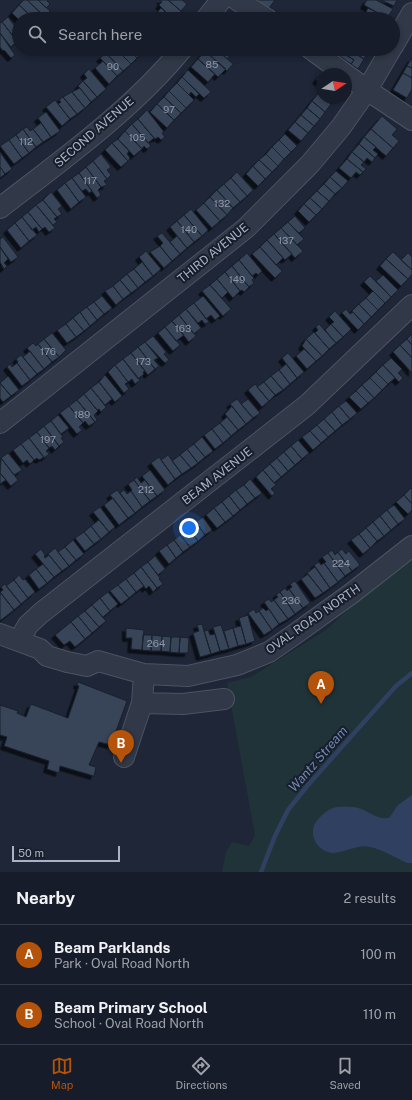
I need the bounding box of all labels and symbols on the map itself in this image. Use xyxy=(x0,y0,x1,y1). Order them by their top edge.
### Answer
house number: 85 xyxy=(206,58,218,70)
house number: 90 xyxy=(107,60,119,72)
north arrow xyxy=(316,68,352,104)
street label: SECOND AVENUE xyxy=(52,94,136,170)
house number: 97 xyxy=(163,103,175,115)
house number: 105 xyxy=(129,131,145,143)
house number: 112 xyxy=(19,135,33,147)
house number: 117 xyxy=(83,174,97,186)
house number: 132 xyxy=(214,197,230,209)
street label: THIRD AVENUE xyxy=(175,220,251,286)
house number: 140 xyxy=(181,223,197,235)
house number: 137 xyxy=(278,234,294,246)
house number: 149 xyxy=(229,273,245,285)
house number: 163 xyxy=(175,322,191,334)
house number: 176 xyxy=(40,345,56,357)
house number: 173 xyxy=(135,355,151,367)
house number: 189 xyxy=(74,408,90,420)
house number: 197 xyxy=(40,433,56,445)
street label: BEAM AVENUE xyxy=(179,444,255,508)
house number: 212 xyxy=(138,483,154,495)
your location xyxy=(179,518,199,538)
house number: 224 xyxy=(332,557,350,569)
street label: OVAL ROAD NORTH xyxy=(263,581,363,657)
house number: 236 xyxy=(282,594,300,606)
house number: 264 xyxy=(147,637,165,649)
pin: A xyxy=(308,671,334,704)
water label: Wantz Stream xyxy=(285,723,351,795)
pin: B xyxy=(108,730,134,763)
scale bar xyxy=(12,844,120,863)

